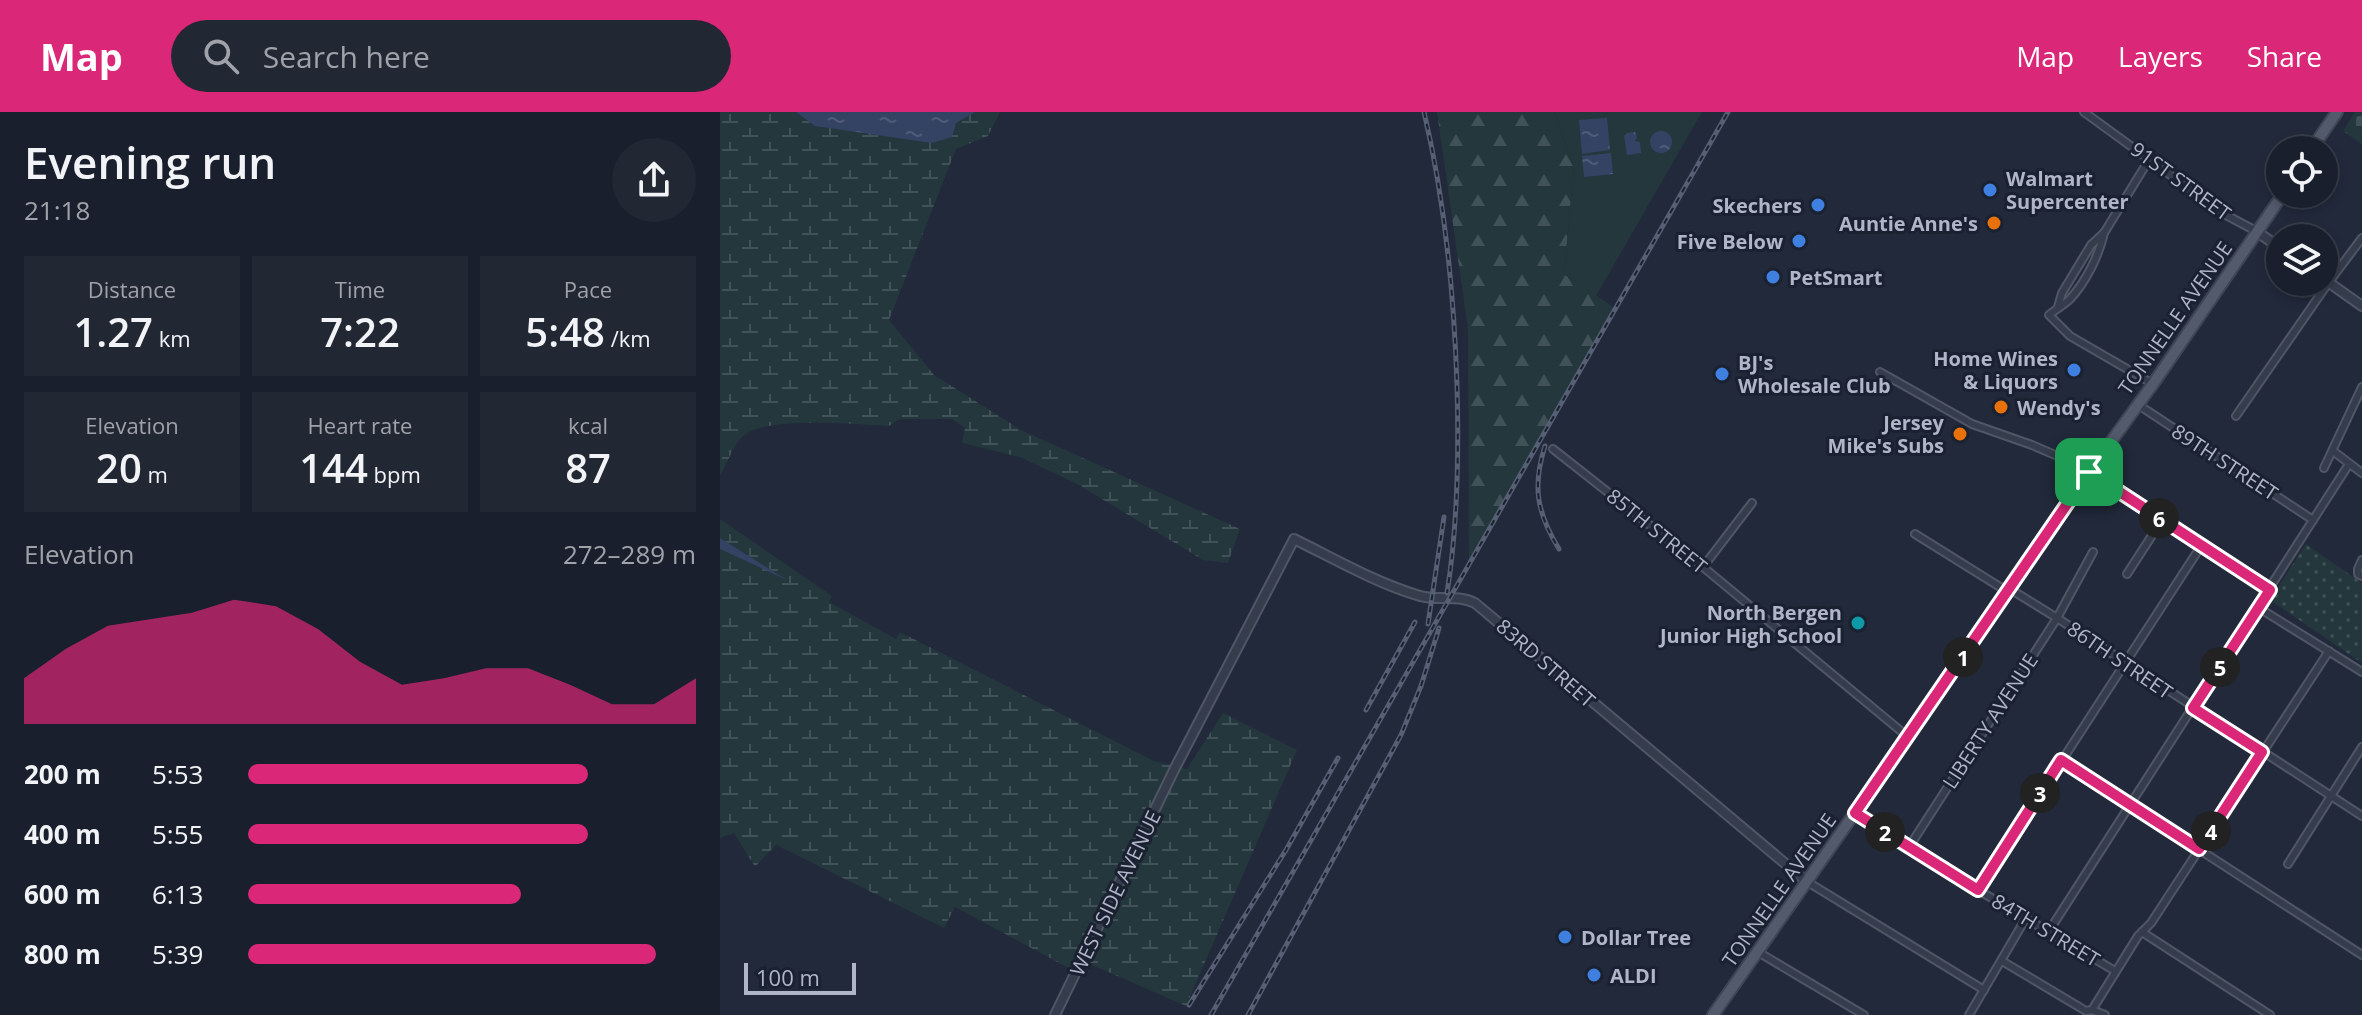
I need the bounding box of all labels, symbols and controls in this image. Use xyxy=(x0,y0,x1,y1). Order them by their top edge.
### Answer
search box xyxy=(171,20,731,92)
text: Map xyxy=(40,30,123,82)
icon: search xyxy=(199,34,243,78)
text: Search here xyxy=(263,36,430,77)
text: Map xyxy=(2016,37,2074,75)
text: Layers xyxy=(2118,37,2203,75)
text: Share xyxy=(2247,37,2322,75)
text: Evening run xyxy=(24,132,276,192)
street label: 91ST STREET xyxy=(2125,136,2237,226)
map controls xyxy=(2266,136,2338,296)
button: locate xyxy=(2266,136,2338,208)
button: share xyxy=(612,138,696,222)
place label: Walmart Supercenter xyxy=(2006,165,2129,215)
marker: Walmart Supercenter xyxy=(1981,181,1999,199)
text: 21:18 xyxy=(24,192,90,228)
place label: Skechers xyxy=(1712,192,1802,219)
marker: Skechers xyxy=(1809,196,1827,214)
place label: Auntie Anne's xyxy=(1839,210,1978,237)
marker: Auntie Anne's xyxy=(1985,214,2003,232)
button: layers xyxy=(2266,224,2338,296)
place label: Five Below xyxy=(1677,228,1783,255)
marker: Five Below xyxy=(1790,232,1808,250)
street label: TONNELLE AVENUE xyxy=(2112,236,2238,400)
place label: PetSmart xyxy=(1789,264,1883,291)
marker: PetSmart xyxy=(1764,268,1782,286)
text: Distance xyxy=(88,274,176,304)
text: Time xyxy=(335,274,385,304)
text: Pace xyxy=(564,274,612,304)
text: 1.27 xyxy=(73,304,153,359)
text: 7:22 xyxy=(320,304,400,359)
text: 5:48 xyxy=(525,304,605,359)
text: km xyxy=(153,323,191,353)
text: /km xyxy=(605,323,651,353)
place label: Home Wines & Liquors xyxy=(1933,345,2058,395)
place label: BJ's Wholesale Club xyxy=(1738,349,1891,399)
marker: Home Wines & Liquors xyxy=(2065,361,2083,379)
marker: BJ's Wholesale Club xyxy=(1713,365,1731,383)
place label: Wendy's xyxy=(2017,394,2101,421)
marker: Wendy's xyxy=(1992,398,2010,416)
place label: Jersey Mike's Subs xyxy=(1828,409,1945,459)
text: Elevation xyxy=(85,410,179,440)
text: Heart rate xyxy=(308,410,412,440)
text: kcal xyxy=(568,410,608,440)
street label: 89TH STREET xyxy=(2167,418,2283,506)
marker: Jersey Mike's Subs xyxy=(1951,425,1969,443)
pin xyxy=(2055,438,2123,506)
text: 20 xyxy=(96,440,142,495)
text: 144 xyxy=(299,440,368,495)
text: 87 xyxy=(565,440,611,495)
icon: arrive xyxy=(2067,450,2111,494)
text: m xyxy=(142,459,168,489)
text: bpm xyxy=(368,459,421,489)
street label: 85TH STREET xyxy=(1601,482,1713,580)
pin: 6 xyxy=(2139,498,2179,538)
text: 6 xyxy=(2153,503,2165,533)
text: Elevation xyxy=(24,536,134,572)
text: 272–289 m xyxy=(563,536,696,572)
place label: North Bergen Junior High School xyxy=(1658,599,1842,649)
street label: 83RD STREET xyxy=(1491,613,1601,713)
marker: North Bergen Junior High School xyxy=(1849,614,1867,632)
street label: 86TH STREET xyxy=(2062,615,2178,705)
pin: 1 xyxy=(1943,637,1983,677)
text: 1 xyxy=(1957,642,1969,672)
pin: 5 xyxy=(2200,647,2240,687)
street label: LIBERTY AVENUE xyxy=(1936,648,2044,794)
text: 5 xyxy=(2214,652,2226,682)
text: 200 m xyxy=(24,756,101,792)
text: 5:53 xyxy=(152,756,203,792)
pin: 3 xyxy=(2020,773,2060,813)
text: 3 xyxy=(2034,778,2046,808)
street label: WEST SIDE AVENUE xyxy=(1063,806,1167,980)
street label: TONNELLE AVENUE xyxy=(1716,808,1842,972)
pin: 4 xyxy=(2191,811,2231,851)
pin: 2 xyxy=(1865,812,1905,852)
text: 400 m xyxy=(24,816,101,852)
text: 5:55 xyxy=(152,816,203,852)
text: 4 xyxy=(2205,816,2217,846)
text: 2 xyxy=(1879,817,1891,847)
text: 600 m xyxy=(24,876,101,912)
text: 6:13 xyxy=(152,876,203,912)
street label: 84TH STREET xyxy=(1987,887,2105,973)
place label: Dollar Tree xyxy=(1581,924,1691,951)
marker: Dollar Tree xyxy=(1556,928,1574,946)
text: 800 m xyxy=(24,936,101,972)
text: 5:39 xyxy=(152,936,203,972)
scale bar xyxy=(744,959,856,995)
text: 100 m xyxy=(756,962,820,992)
place label: ALDI xyxy=(1610,962,1657,989)
marker: ALDI xyxy=(1585,966,1603,984)

